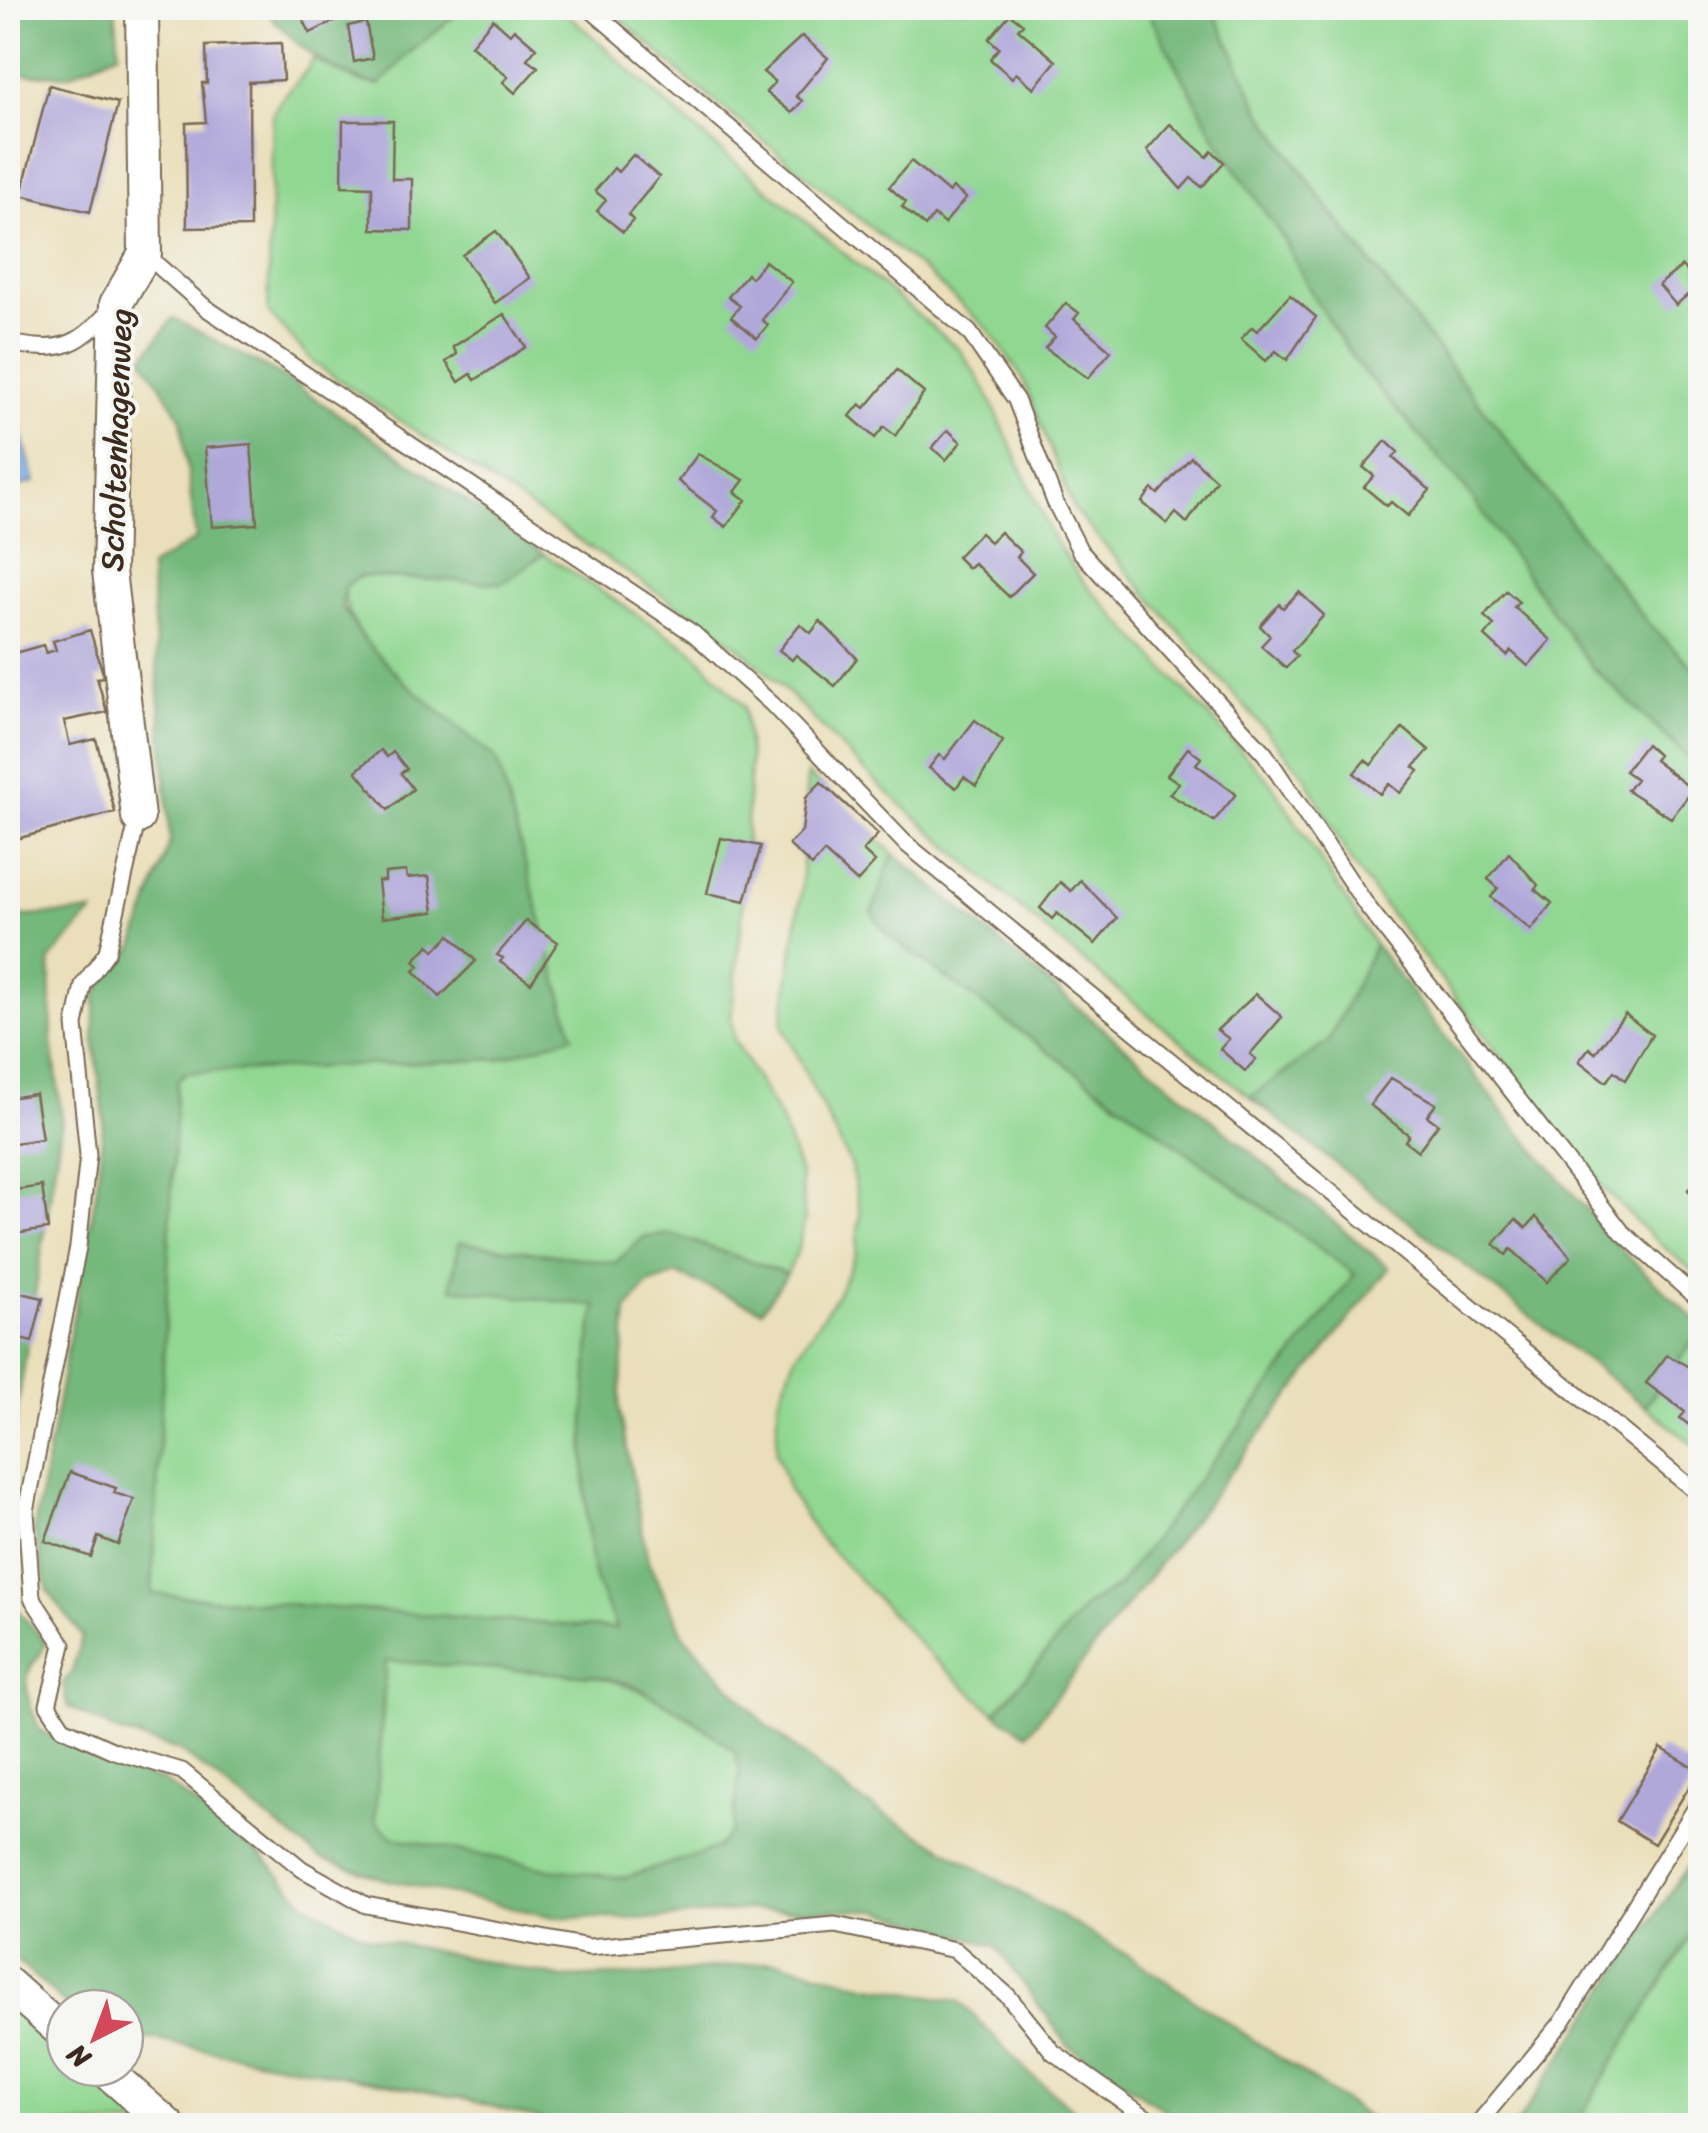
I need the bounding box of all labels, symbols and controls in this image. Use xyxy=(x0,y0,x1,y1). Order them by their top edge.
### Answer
street label: Scholtenhagenweg xyxy=(83,307,150,573)
north arrow xyxy=(45,1988,145,2088)
text: N xyxy=(55,2031,103,2082)

